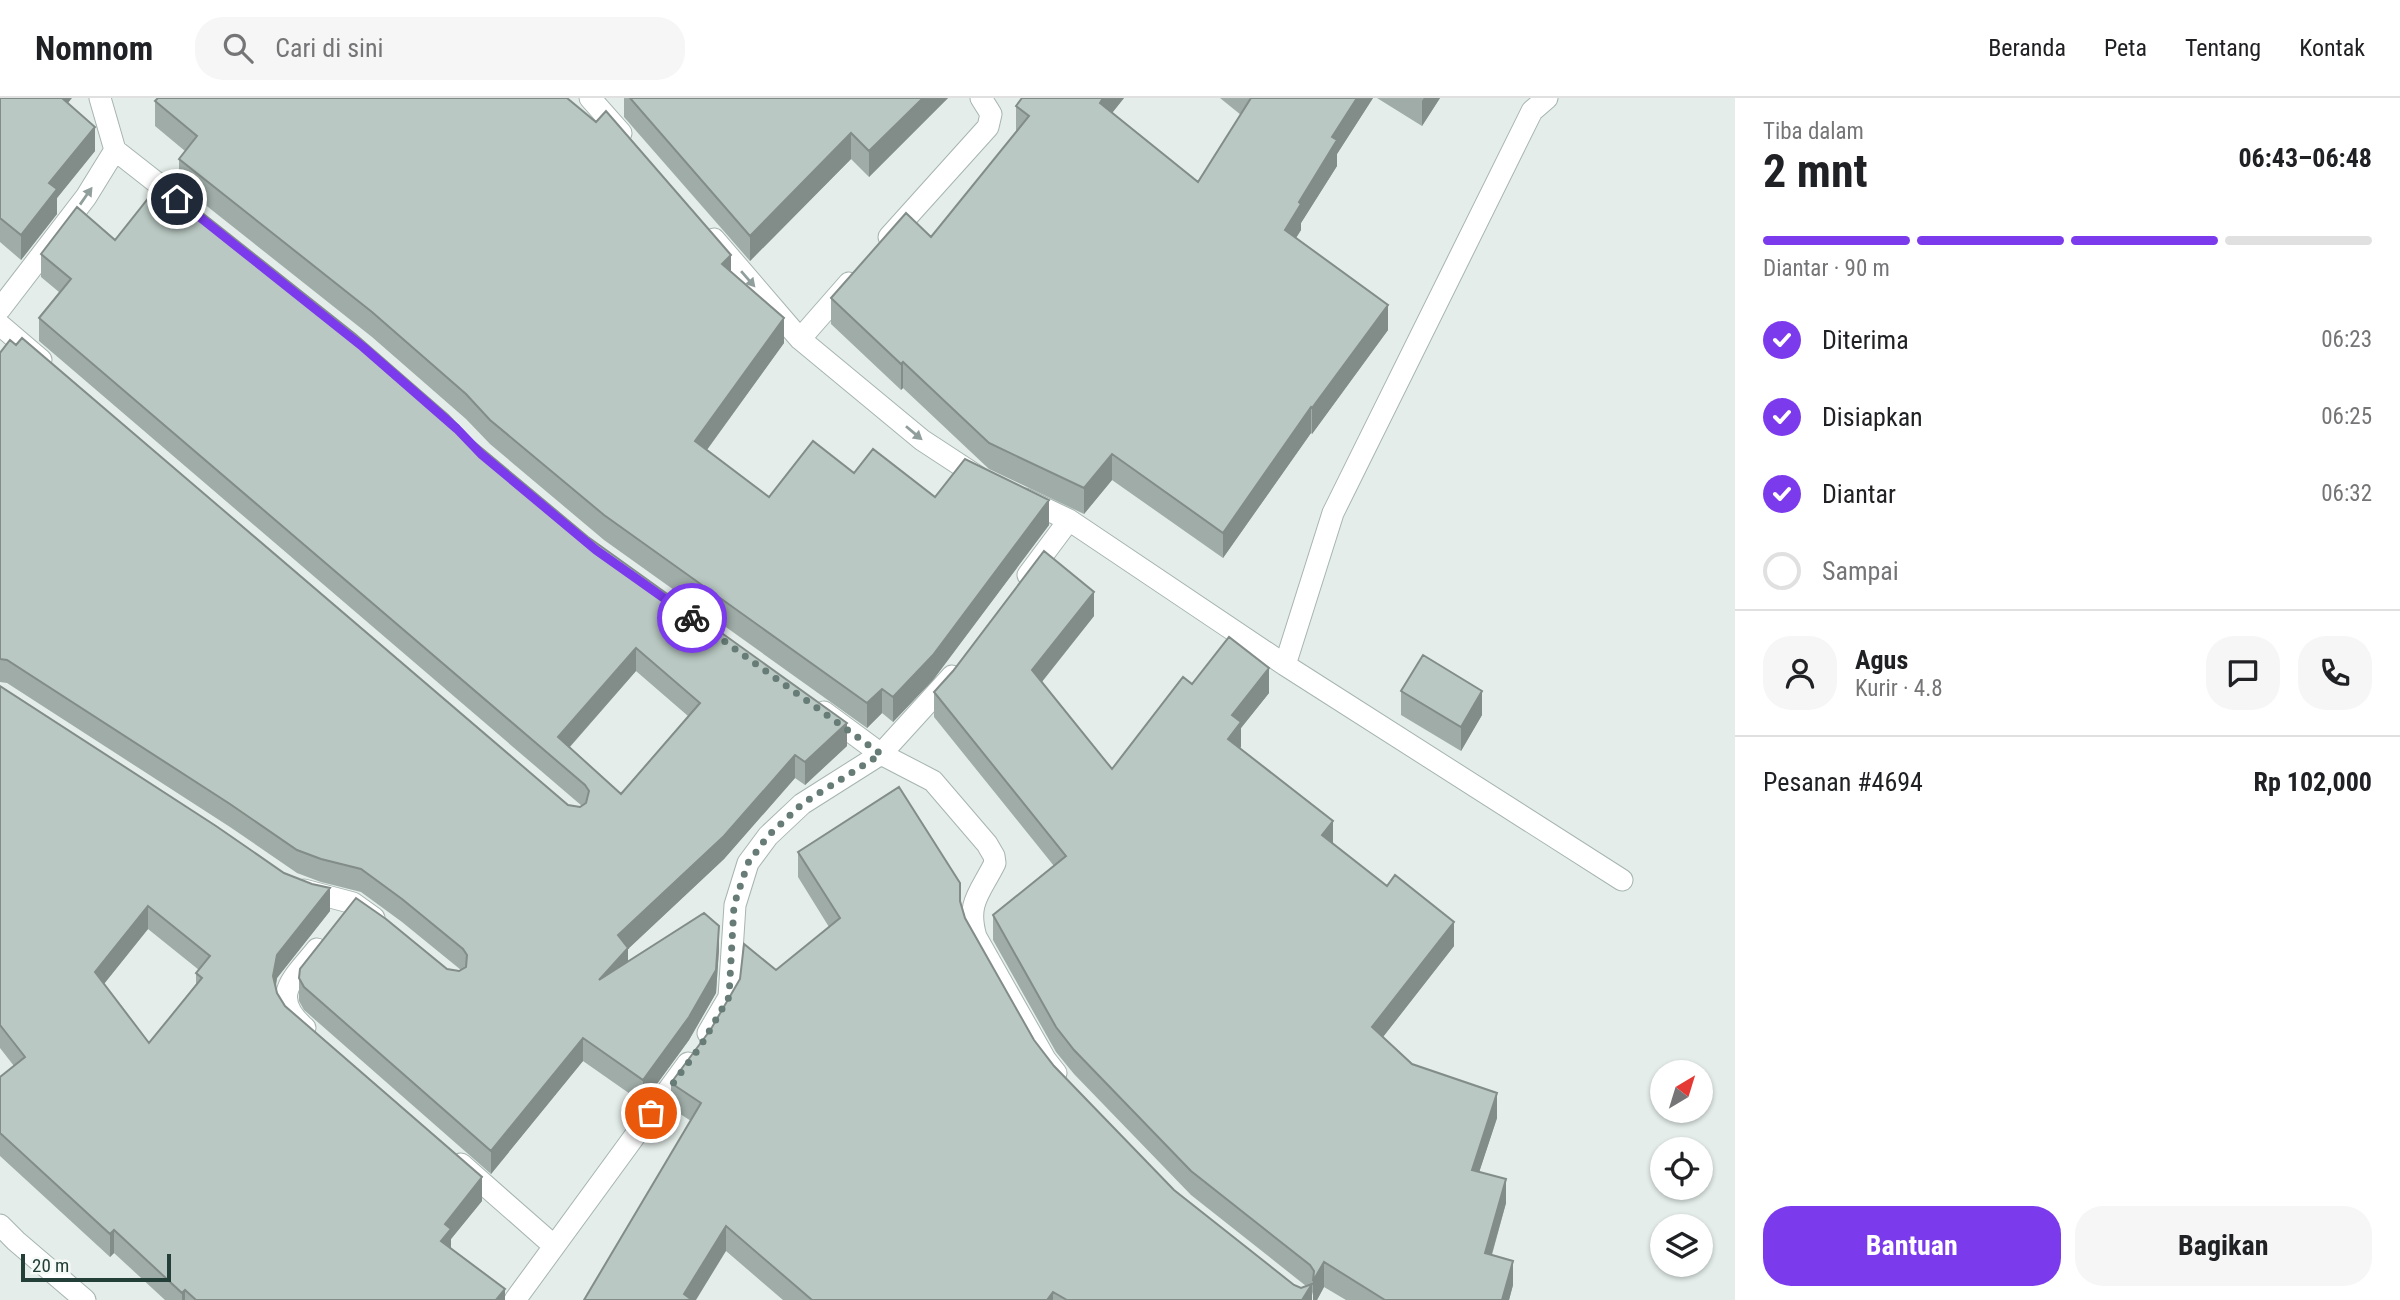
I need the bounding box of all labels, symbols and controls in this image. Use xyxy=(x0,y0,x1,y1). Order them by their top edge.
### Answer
search box xyxy=(195,17,685,80)
text: Nomnom xyxy=(35,29,153,68)
icon: search xyxy=(219,29,257,67)
text: Cari di sini xyxy=(275,33,384,63)
text: Beranda xyxy=(1988,34,2066,62)
text: Peta xyxy=(2104,34,2147,62)
text: Tentang xyxy=(2185,34,2261,62)
text: Kontak xyxy=(2299,34,2365,62)
text: Tiba dalam xyxy=(1763,118,1864,145)
text: 06:43–06:48 xyxy=(2238,143,2372,173)
text: 2 mnt xyxy=(1763,144,1868,198)
pin xyxy=(147,169,207,229)
icon: home xyxy=(158,180,196,218)
one-way arrow xyxy=(79,187,93,205)
text: Diantar · 90 m xyxy=(1763,255,1890,282)
one-way arrow xyxy=(740,270,756,288)
icon: check xyxy=(1763,321,1801,359)
text: Diterima xyxy=(1822,325,1909,355)
text: 06:23 xyxy=(2321,326,2372,353)
icon: check xyxy=(1763,398,1801,436)
text: Disiapkan xyxy=(1822,402,1923,432)
text: 06:25 xyxy=(2321,403,2372,430)
one-way arrow xyxy=(904,426,922,441)
icon: check xyxy=(1763,475,1801,513)
text: Diantar xyxy=(1822,479,1896,509)
text: 06:32 xyxy=(2321,480,2372,507)
text: Sampai xyxy=(1822,556,1899,586)
courier xyxy=(657,583,727,653)
icon: bike xyxy=(673,599,711,637)
button: person xyxy=(1763,636,1837,710)
button: chat xyxy=(2206,636,2280,710)
button: phone xyxy=(2298,636,2372,710)
text: Agus xyxy=(1855,645,1908,675)
text: Kurir · 4.8 xyxy=(1855,675,1943,702)
text: Pesanan #4694 xyxy=(1763,767,1923,797)
text: Rp 102,000 xyxy=(2254,767,2372,797)
north arrow xyxy=(1650,1060,1713,1124)
map controls xyxy=(1650,1060,1713,1277)
pin xyxy=(621,1083,681,1143)
icon: bag xyxy=(632,1094,670,1132)
button: locate xyxy=(1650,1137,1713,1200)
button: Bantuan xyxy=(1763,1206,2061,1286)
button: Bagikan xyxy=(2075,1206,2372,1286)
button: layers xyxy=(1650,1214,1713,1277)
scale bar xyxy=(21,1251,172,1283)
text: 20 m xyxy=(32,1254,69,1277)

